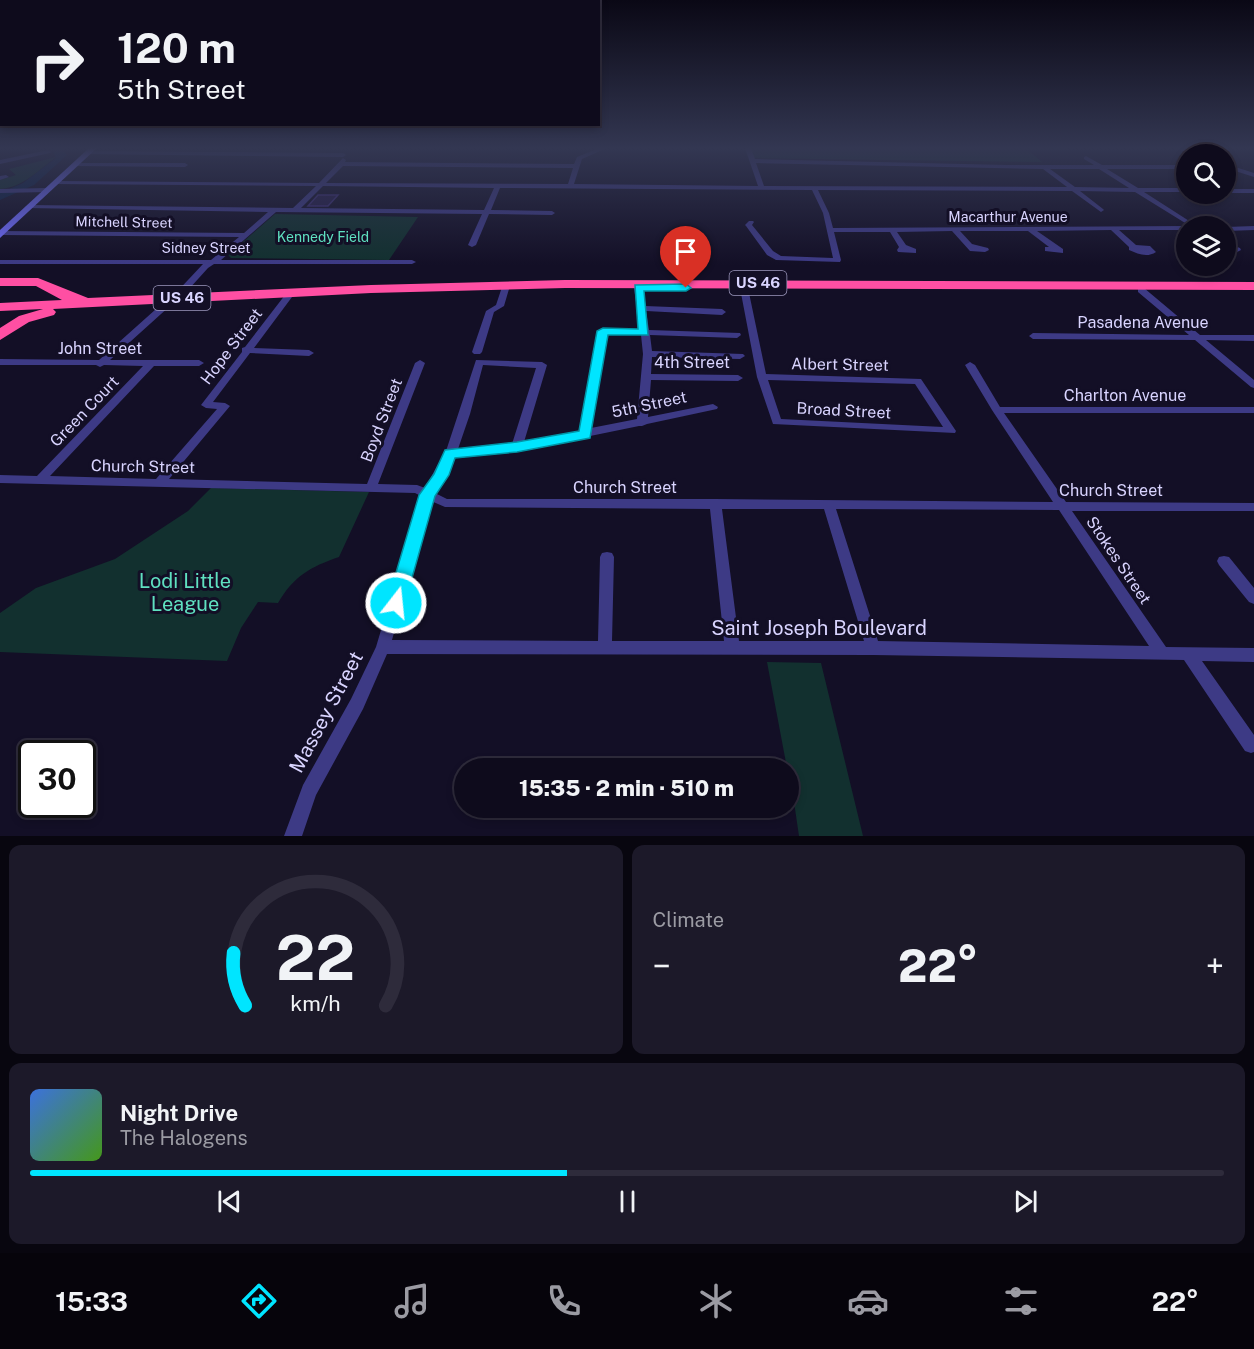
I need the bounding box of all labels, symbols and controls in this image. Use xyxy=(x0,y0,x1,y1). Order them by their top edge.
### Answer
text: 120 m xyxy=(117,23,236,72)
icon: right xyxy=(18,24,96,102)
text: 5th Street xyxy=(117,73,246,105)
map controls xyxy=(1176,144,1236,276)
button: search xyxy=(1176,144,1236,204)
street label: Macarthur Avenue xyxy=(948,209,1068,225)
street label: Mitchell Street xyxy=(75,213,173,231)
button: layers xyxy=(1176,216,1236,276)
pin xyxy=(660,226,711,288)
park label: Kennedy Field xyxy=(277,229,369,245)
icon: arrive xyxy=(669,235,702,268)
street label: Sidney Street xyxy=(162,240,250,256)
road number: US 46 xyxy=(730,271,786,295)
road number: US 46 xyxy=(154,286,210,310)
street label: Hope Street xyxy=(197,305,266,388)
street label: Pasadena Avenue xyxy=(1077,313,1209,332)
street label: John Street xyxy=(58,339,142,358)
street label: 4th Street xyxy=(654,353,730,372)
street label: Albert Street xyxy=(791,354,889,375)
street label: Green Court xyxy=(46,372,123,451)
street label: Boyd Street xyxy=(357,376,406,465)
street label: Charlton Avenue xyxy=(1064,386,1186,405)
street label: 5th Street xyxy=(610,387,688,422)
street label: Broad Street xyxy=(796,399,892,422)
street label: Church Street xyxy=(91,456,195,477)
street label: Church Street xyxy=(573,478,677,497)
street label: Church Street xyxy=(1059,481,1163,500)
street label: Stokes Street xyxy=(1082,513,1155,608)
park label: Lodi Little League xyxy=(139,569,231,616)
position arrow xyxy=(364,571,428,635)
street label: Saint Joseph Boulevard xyxy=(711,616,927,640)
street label: Massey Street xyxy=(284,647,368,777)
speed limit sign: 30 xyxy=(18,740,96,818)
text: 15:35 · 2 min · 510 m xyxy=(519,775,734,801)
text: Climate xyxy=(653,908,724,932)
text: 22 xyxy=(276,921,355,994)
text: 22° xyxy=(898,939,978,992)
text: − xyxy=(653,947,671,985)
text: + xyxy=(1206,947,1224,985)
text: km/h xyxy=(291,992,341,1017)
text: Night Drive xyxy=(120,1100,238,1126)
text: The Halogens xyxy=(120,1126,248,1150)
icon: previous xyxy=(213,1185,246,1218)
icon: pause xyxy=(611,1185,644,1218)
icon: next xyxy=(1009,1185,1042,1218)
icon: directions xyxy=(238,1280,280,1322)
icon: music xyxy=(391,1280,433,1322)
icon: phone xyxy=(543,1280,585,1322)
icon: climate xyxy=(695,1280,737,1322)
icon: car xyxy=(847,1280,889,1322)
icon: filters xyxy=(1000,1280,1042,1322)
text: 15:33 xyxy=(55,1285,128,1317)
text: 22° xyxy=(1152,1285,1199,1317)

